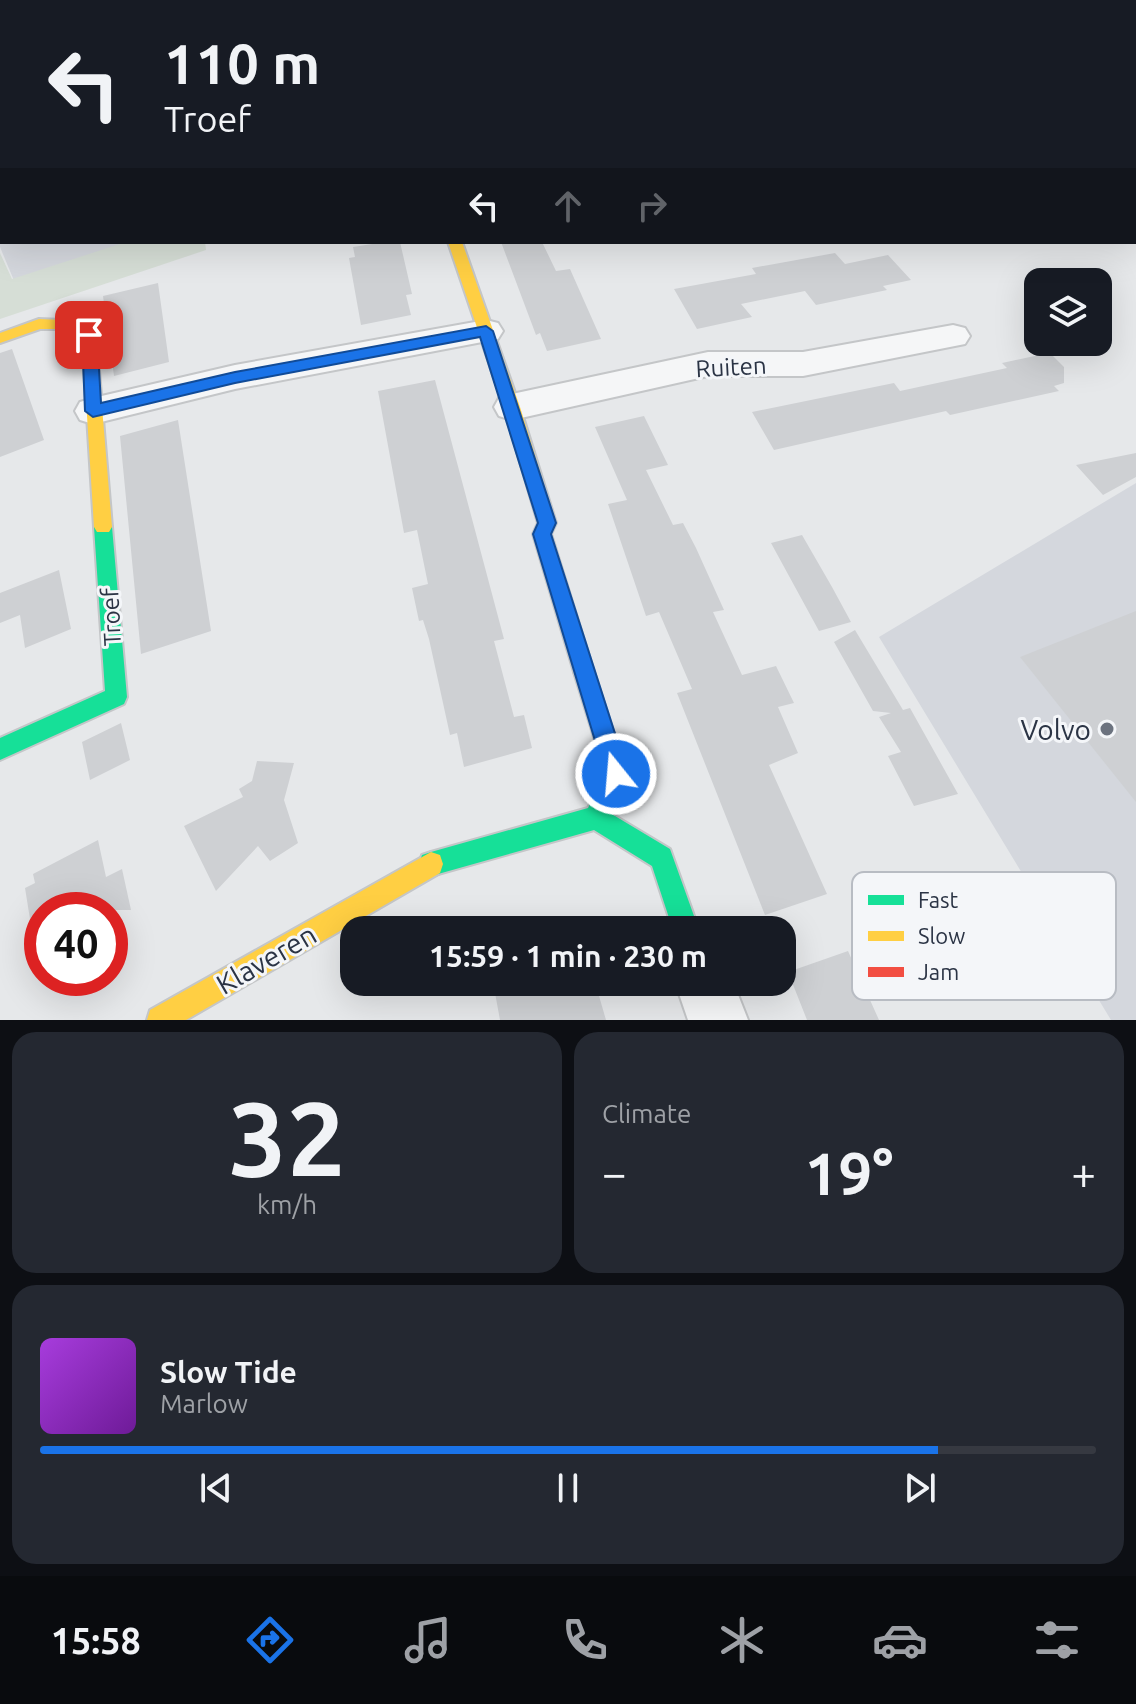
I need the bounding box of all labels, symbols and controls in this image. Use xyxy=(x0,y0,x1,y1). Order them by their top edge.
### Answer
icon: left xyxy=(32,32,136,136)
text: 110 m xyxy=(164,32,320,95)
text: Troef xyxy=(164,98,251,139)
icon: left xyxy=(462,184,506,228)
icon: ahead xyxy=(546,184,590,228)
icon: right xyxy=(630,184,674,228)
map controls xyxy=(1024,268,1112,356)
button: layers xyxy=(1024,268,1112,356)
pin xyxy=(55,301,123,369)
icon: arrive xyxy=(67,313,111,357)
street label: Ruiten xyxy=(695,352,767,382)
street label: Troef xyxy=(96,586,126,647)
place label: Volvo xyxy=(1021,714,1091,745)
marker: Volvo xyxy=(1098,720,1116,738)
position arrow xyxy=(574,732,658,816)
legend xyxy=(852,872,1116,1000)
text: Fast xyxy=(918,887,959,912)
speed limit sign: 40 xyxy=(24,892,128,996)
street label: Klaveren xyxy=(211,918,321,1000)
text: Slow xyxy=(918,923,965,948)
text: 15:59 · 1 min · 230 m xyxy=(429,939,707,973)
text: Jam xyxy=(918,959,959,984)
text: 32 xyxy=(228,1079,346,1196)
text: Climate xyxy=(602,1099,691,1128)
text: 19° xyxy=(805,1139,893,1206)
text: − xyxy=(602,1148,627,1197)
text: + xyxy=(1071,1148,1096,1197)
text: km/h xyxy=(257,1190,317,1219)
text: Slow Tide xyxy=(160,1355,297,1389)
text: Marlow xyxy=(160,1389,248,1418)
icon: previous xyxy=(194,1466,238,1510)
icon: pause xyxy=(546,1466,590,1510)
icon: next xyxy=(898,1466,942,1510)
icon: directions xyxy=(242,1612,298,1668)
icon: music xyxy=(400,1612,456,1668)
icon: phone xyxy=(557,1612,613,1668)
icon: climate xyxy=(714,1612,770,1668)
icon: car xyxy=(872,1612,928,1668)
icon: filters xyxy=(1029,1612,1085,1668)
text: 15:58 xyxy=(51,1620,141,1661)

